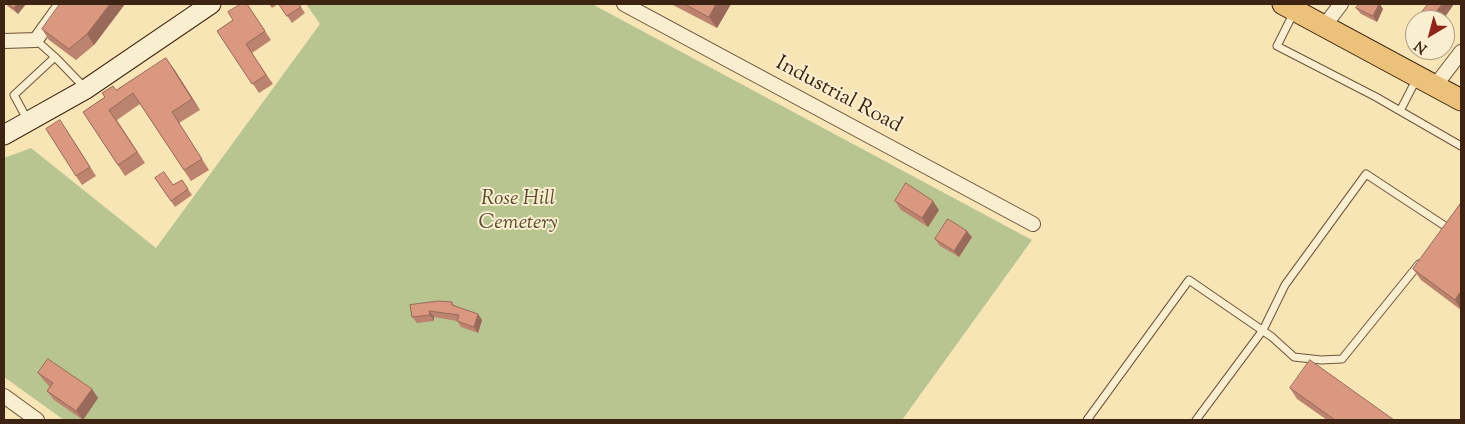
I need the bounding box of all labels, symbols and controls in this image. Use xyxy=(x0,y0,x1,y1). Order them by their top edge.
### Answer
north arrow xyxy=(1405,10,1455,60)
text: N xyxy=(1411,35,1432,58)
street label: Industrial Road xyxy=(771,52,905,140)
park label: Rose Hill Cemetery xyxy=(479,187,557,237)

